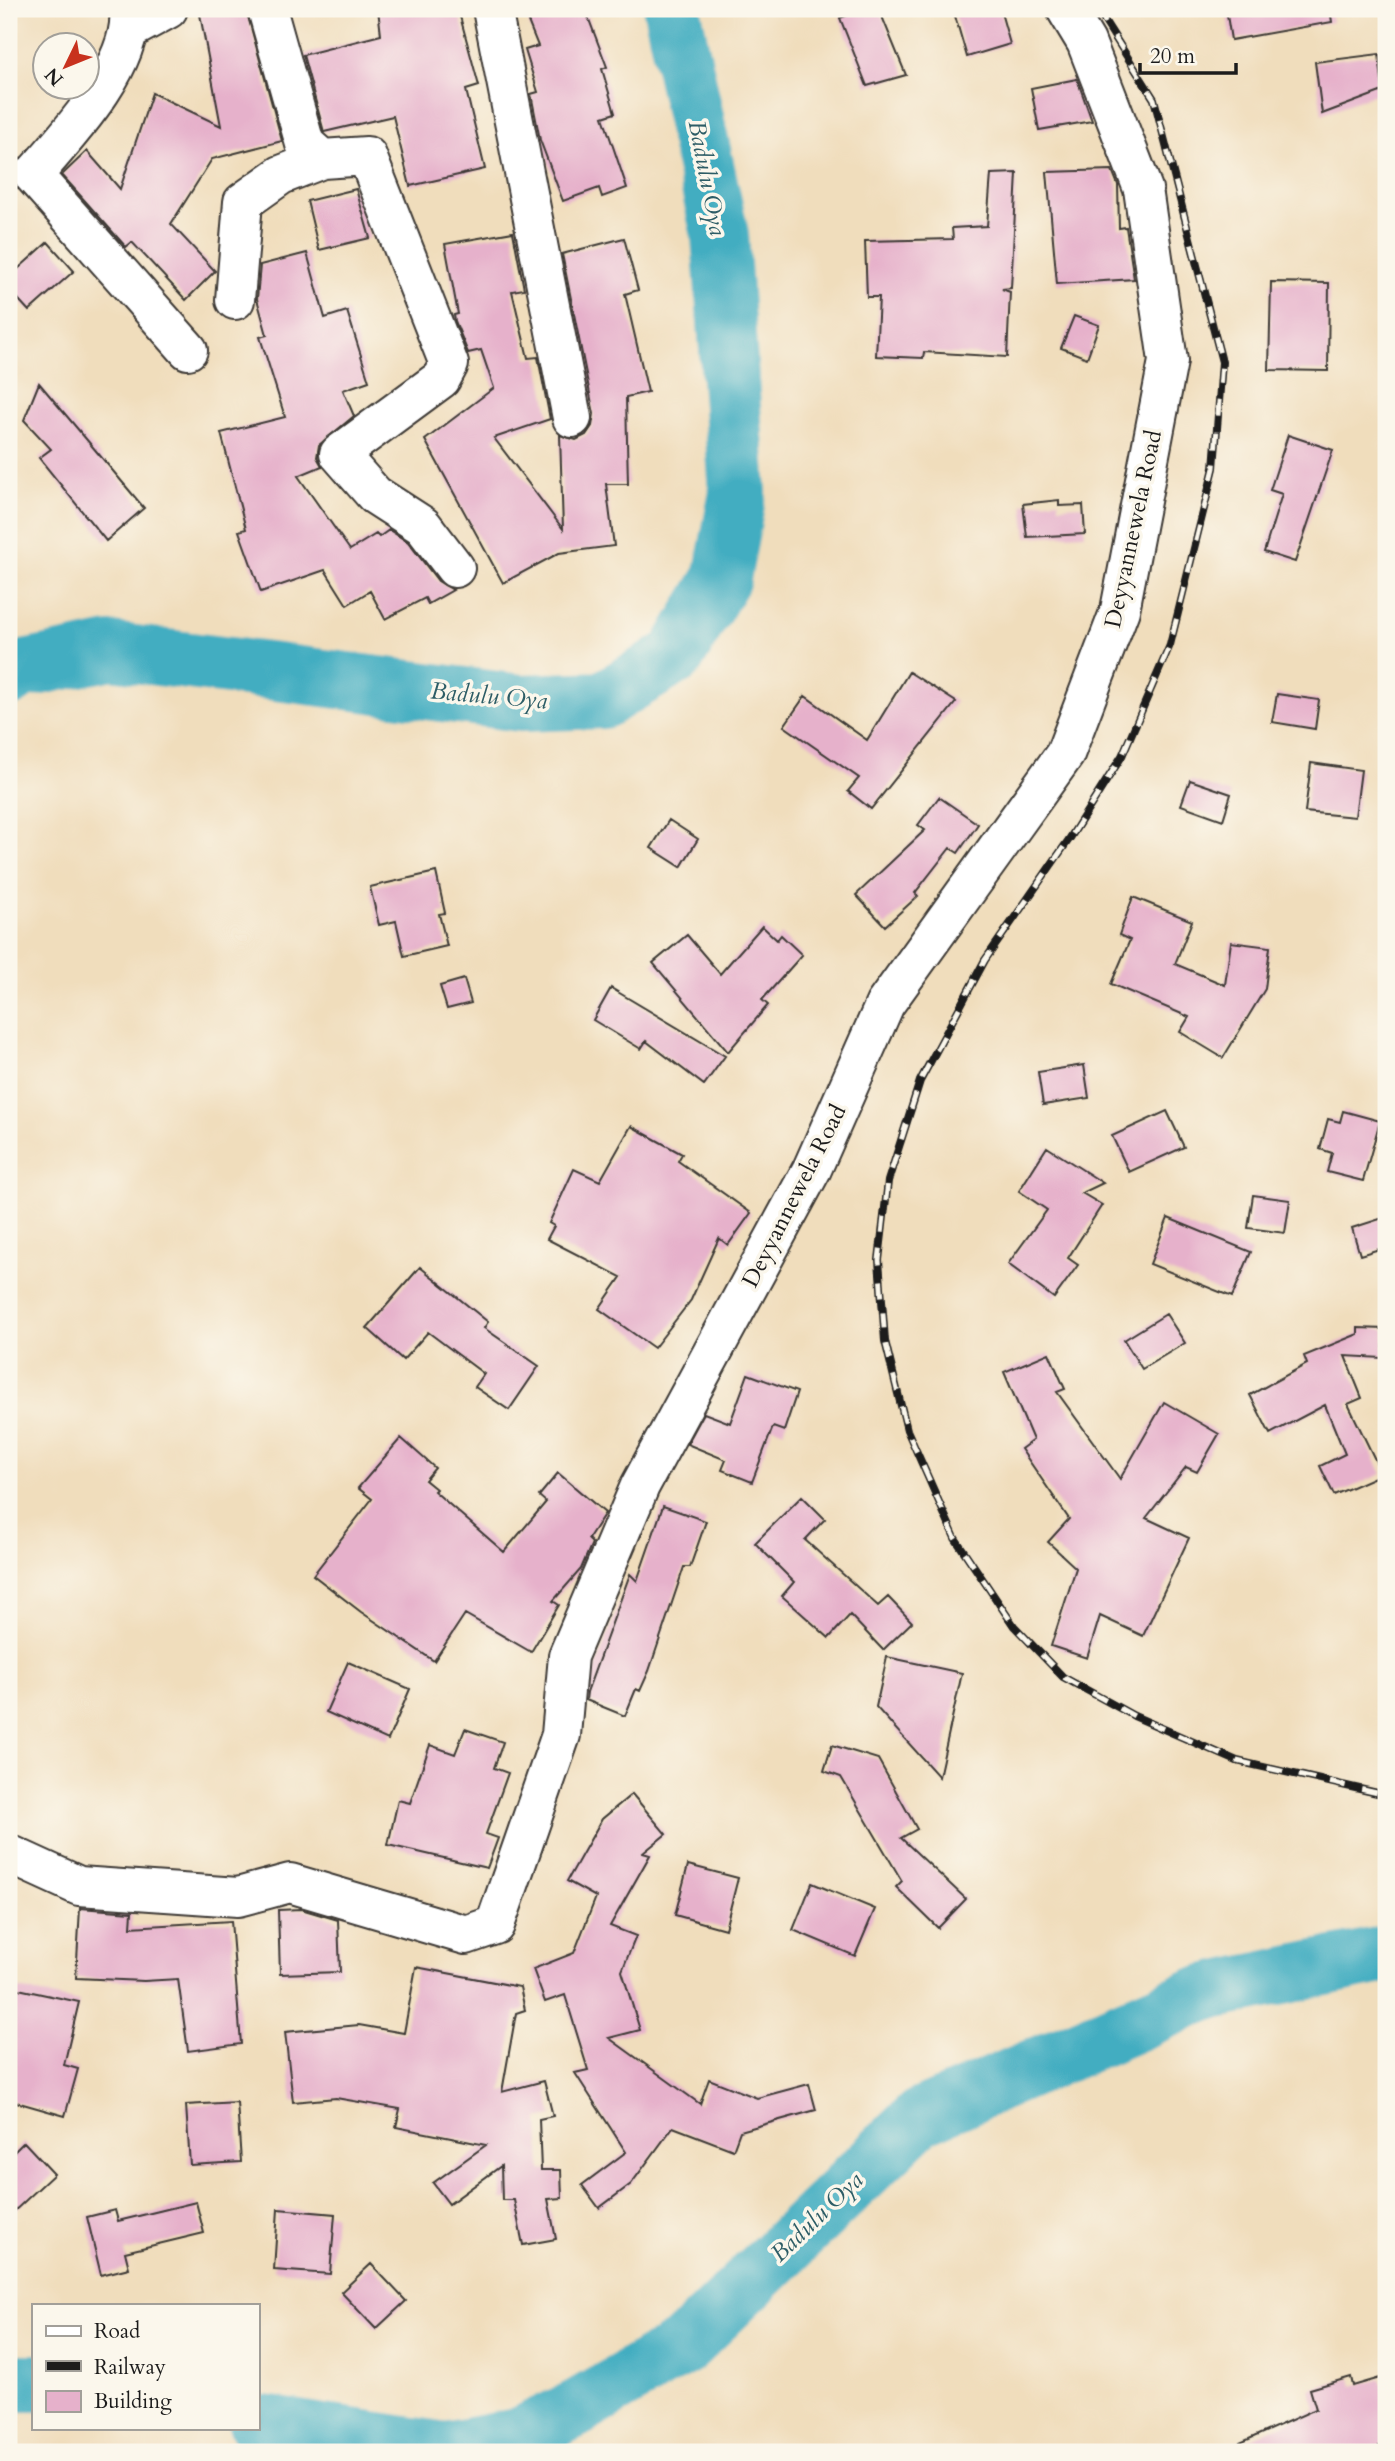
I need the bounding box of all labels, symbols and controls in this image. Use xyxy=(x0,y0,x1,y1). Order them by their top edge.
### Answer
north arrow xyxy=(32,32,102,102)
scale bar xyxy=(1140,32,1236,76)
text: 20 m xyxy=(1150,42,1195,71)
text: N xyxy=(39,62,69,92)
water label: Badulu Oya xyxy=(680,117,734,239)
street label: Deyyannewela Road xyxy=(1097,427,1169,631)
water label: Badulu Oya xyxy=(429,674,549,718)
street label: Deyyannewela Road xyxy=(734,1099,854,1293)
water label: Badulu Oya xyxy=(763,2164,871,2270)
legend xyxy=(32,2304,259,2430)
text: Road xyxy=(94,2317,140,2346)
text: Railway xyxy=(94,2353,166,2382)
text: Building xyxy=(94,2387,172,2416)

